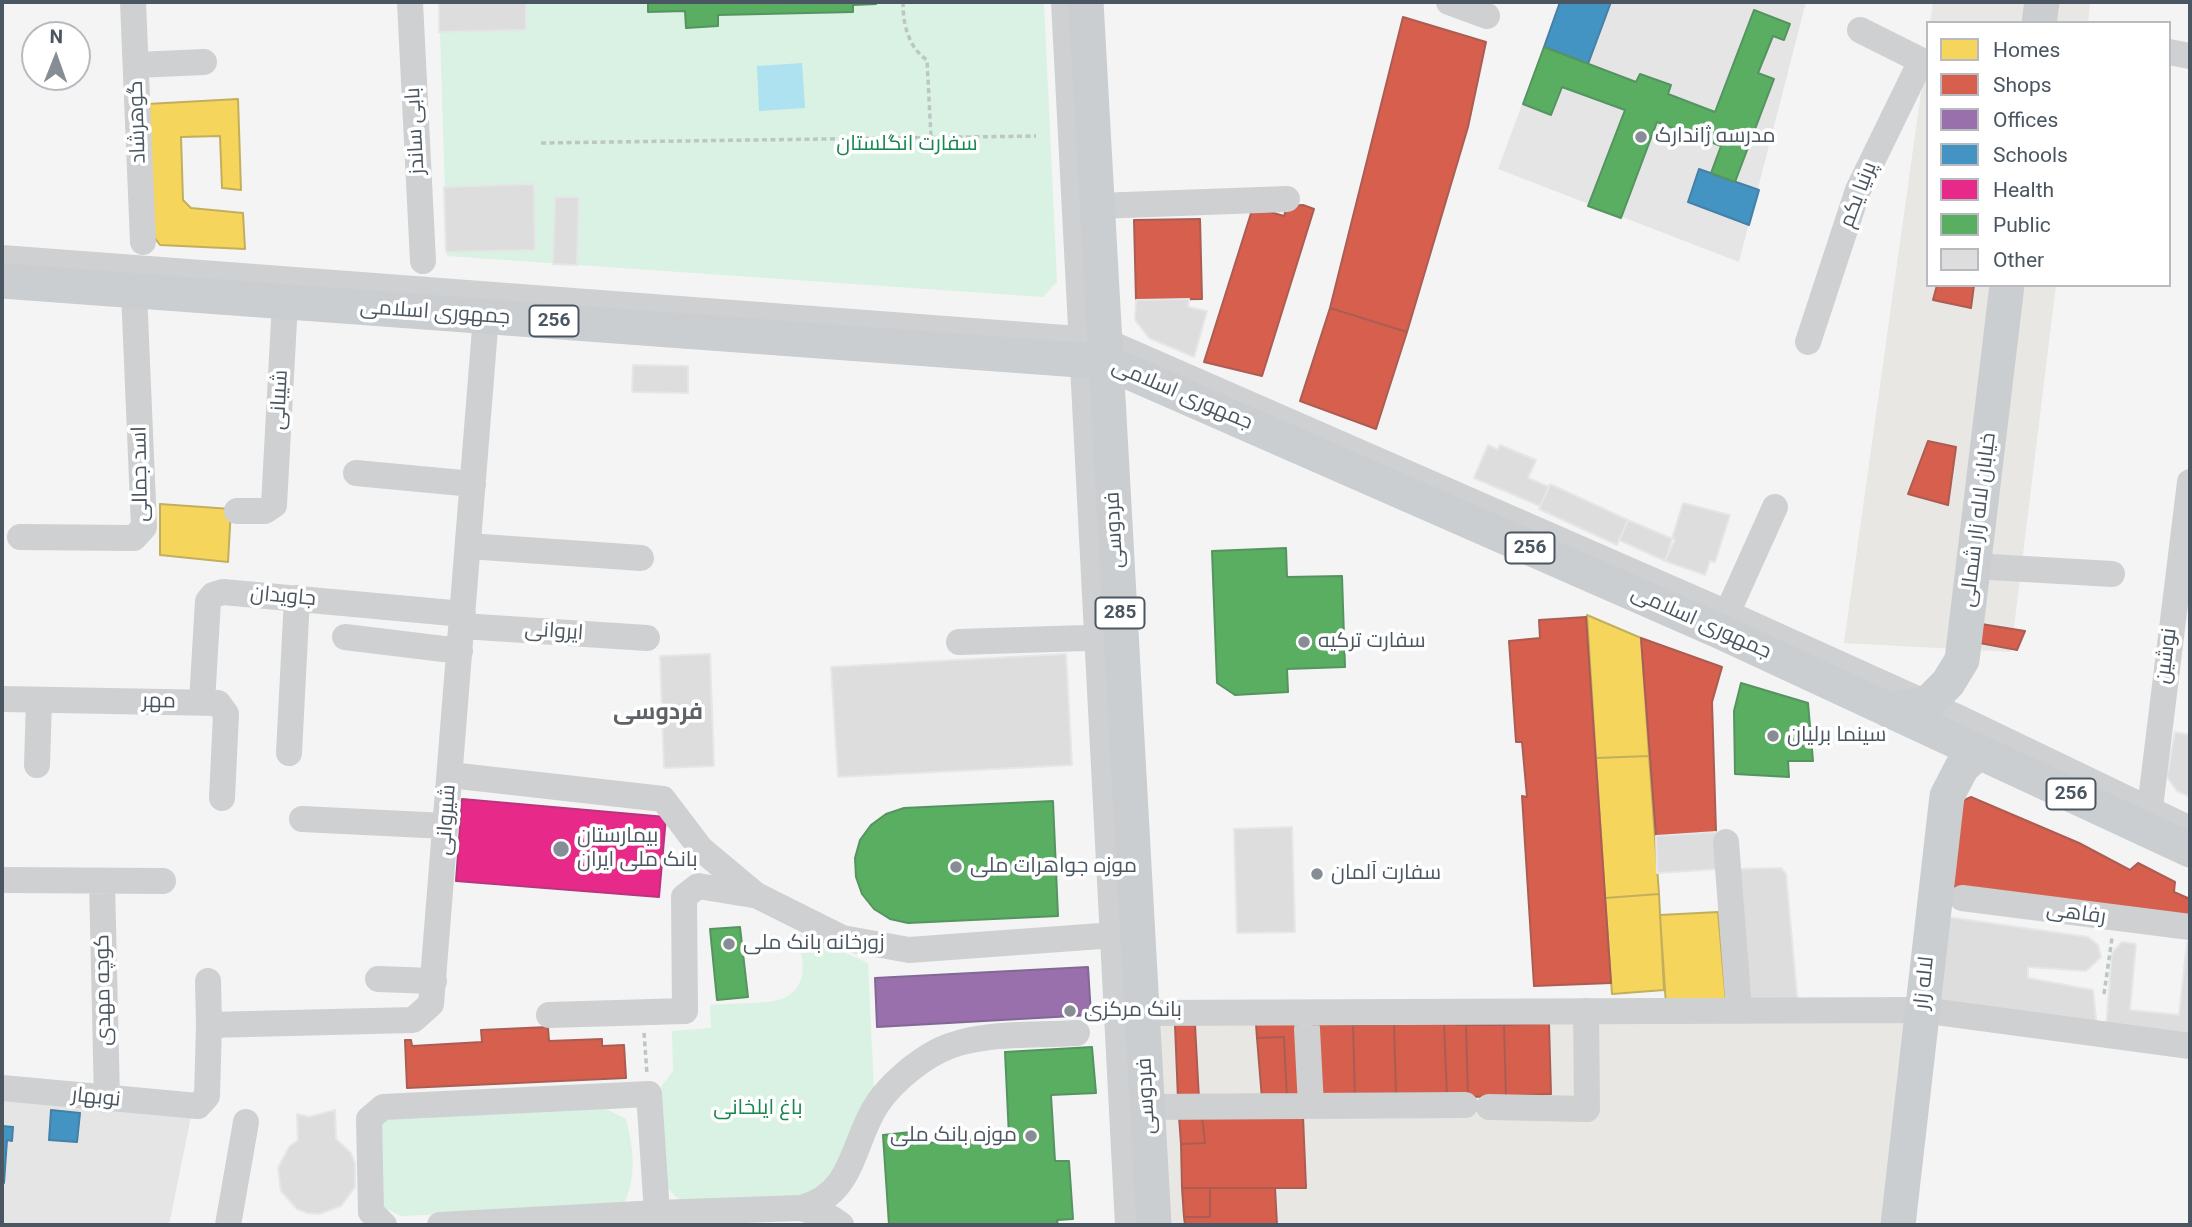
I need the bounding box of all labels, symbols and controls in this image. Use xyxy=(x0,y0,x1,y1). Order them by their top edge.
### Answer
north arrow xyxy=(21,21,91,91)
legend xyxy=(1926,21,2171,287)
text: N xyxy=(49,25,63,48)
text: Homes xyxy=(1993,38,2060,62)
text: Shops xyxy=(1993,73,2052,97)
street label: گوهرشاد xyxy=(124,80,152,164)
street label: بابی ساندز xyxy=(401,87,431,175)
text: Offices xyxy=(1993,108,2058,132)
place label: مدرسه ژاندارک xyxy=(1655,124,1776,150)
marker: مدرسه ژاندارک xyxy=(1633,129,1649,145)
park label: سفارت انگلستان xyxy=(836,132,978,158)
text: Schools xyxy=(1993,143,2068,167)
street label: پرنیا یکم xyxy=(1835,159,1883,231)
text: Health xyxy=(1993,178,2054,202)
text: Public xyxy=(1993,213,2051,237)
text: Other xyxy=(1993,248,2044,272)
street label: جمهوری اسلامی xyxy=(359,295,511,331)
road number: 256 xyxy=(530,306,578,336)
street label: جمهوری اسلامی xyxy=(1108,354,1256,436)
street label: شیبانی xyxy=(266,369,294,431)
street label: اسد جمالی xyxy=(128,426,154,522)
street label: خیابان لاله زار شمالی xyxy=(1956,431,2002,609)
street label: فردوسی xyxy=(1100,491,1130,569)
road number: 256 xyxy=(1506,533,1554,564)
street label: جمهوری اسلامی xyxy=(1627,581,1775,665)
street label: جاویدان xyxy=(249,582,317,612)
road number: 285 xyxy=(1096,598,1144,628)
street label: ایروانی xyxy=(524,617,584,647)
street label: نوشین xyxy=(2151,627,2183,685)
place label: سفارت ترکیه xyxy=(1318,629,1426,655)
marker: سفارت ترکیه xyxy=(1296,634,1312,650)
street label: مهر xyxy=(142,689,176,715)
district label: فردوسی xyxy=(613,699,703,727)
place label: سینما برلیان xyxy=(1787,723,1886,749)
marker: سینما برلیان xyxy=(1765,728,1781,744)
road number: 256 xyxy=(2046,778,2096,810)
street label: شیروانی xyxy=(432,784,462,856)
place label: بیمارستان بانک ملی ایران xyxy=(577,824,698,874)
marker: بیمارستان بانک ملی ایران xyxy=(551,839,571,859)
place label: موزه جواهرات ملی xyxy=(970,854,1137,880)
marker: موزه جواهرات ملی xyxy=(948,859,964,875)
place label: سفارت آلمان xyxy=(1331,861,1441,887)
marker: سفارت آلمان xyxy=(1309,866,1325,882)
street label: رفاهی xyxy=(2045,897,2107,931)
place label: زورخانه بانک ملی xyxy=(743,931,885,957)
street label: کوچه مهدی xyxy=(90,934,118,1046)
marker: زورخانه بانک ملی xyxy=(721,936,737,952)
street label: لاله زار xyxy=(1910,955,1940,1011)
place label: بانک مرکزی xyxy=(1084,998,1182,1024)
marker: بانک مرکزی xyxy=(1062,1003,1078,1019)
street label: فردوسی xyxy=(1132,1057,1162,1135)
street label: نوبهار xyxy=(70,1083,122,1113)
park label: باغ ایلخانی xyxy=(713,1096,803,1122)
place label: موزه بانک ملی xyxy=(890,1123,1017,1149)
marker: موزه بانک ملی xyxy=(1023,1128,1039,1144)

